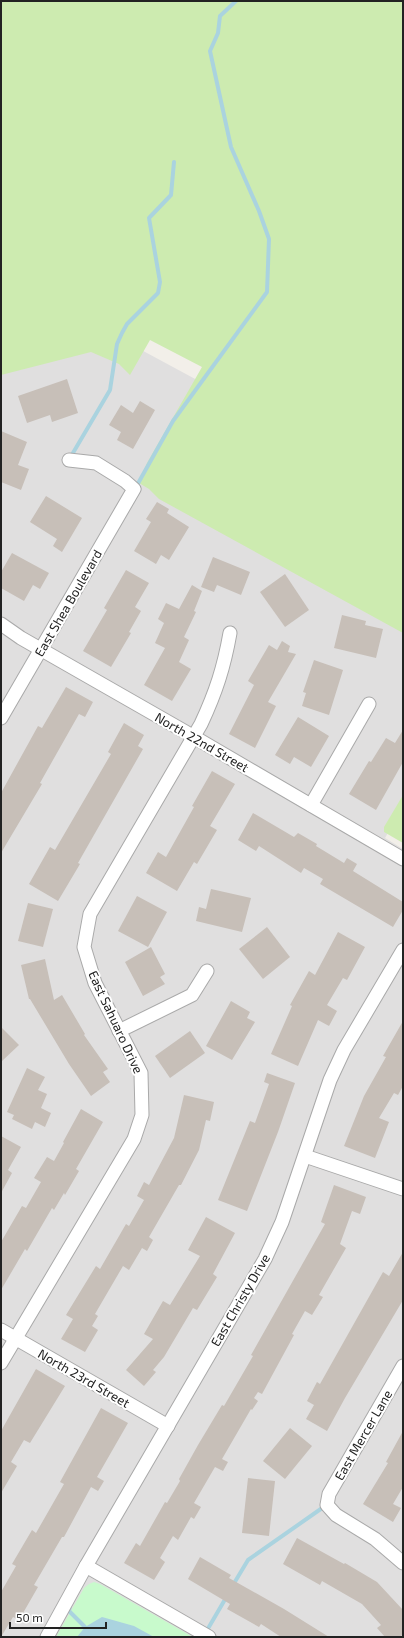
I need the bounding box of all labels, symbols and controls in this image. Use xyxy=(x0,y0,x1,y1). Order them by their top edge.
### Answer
street label: East Shea Boulevard xyxy=(31,547,105,659)
street label: North 22nd Street xyxy=(152,709,252,775)
street label: East Sahuaro Drive xyxy=(85,968,147,1076)
street label: East Christy Drive xyxy=(207,1251,273,1349)
street label: North 23rd Street xyxy=(35,1345,133,1411)
street label: East Mercer Lane xyxy=(331,1387,395,1483)
scale bar xyxy=(10,1604,106,1630)
text: 50 m xyxy=(16,1610,43,1624)

